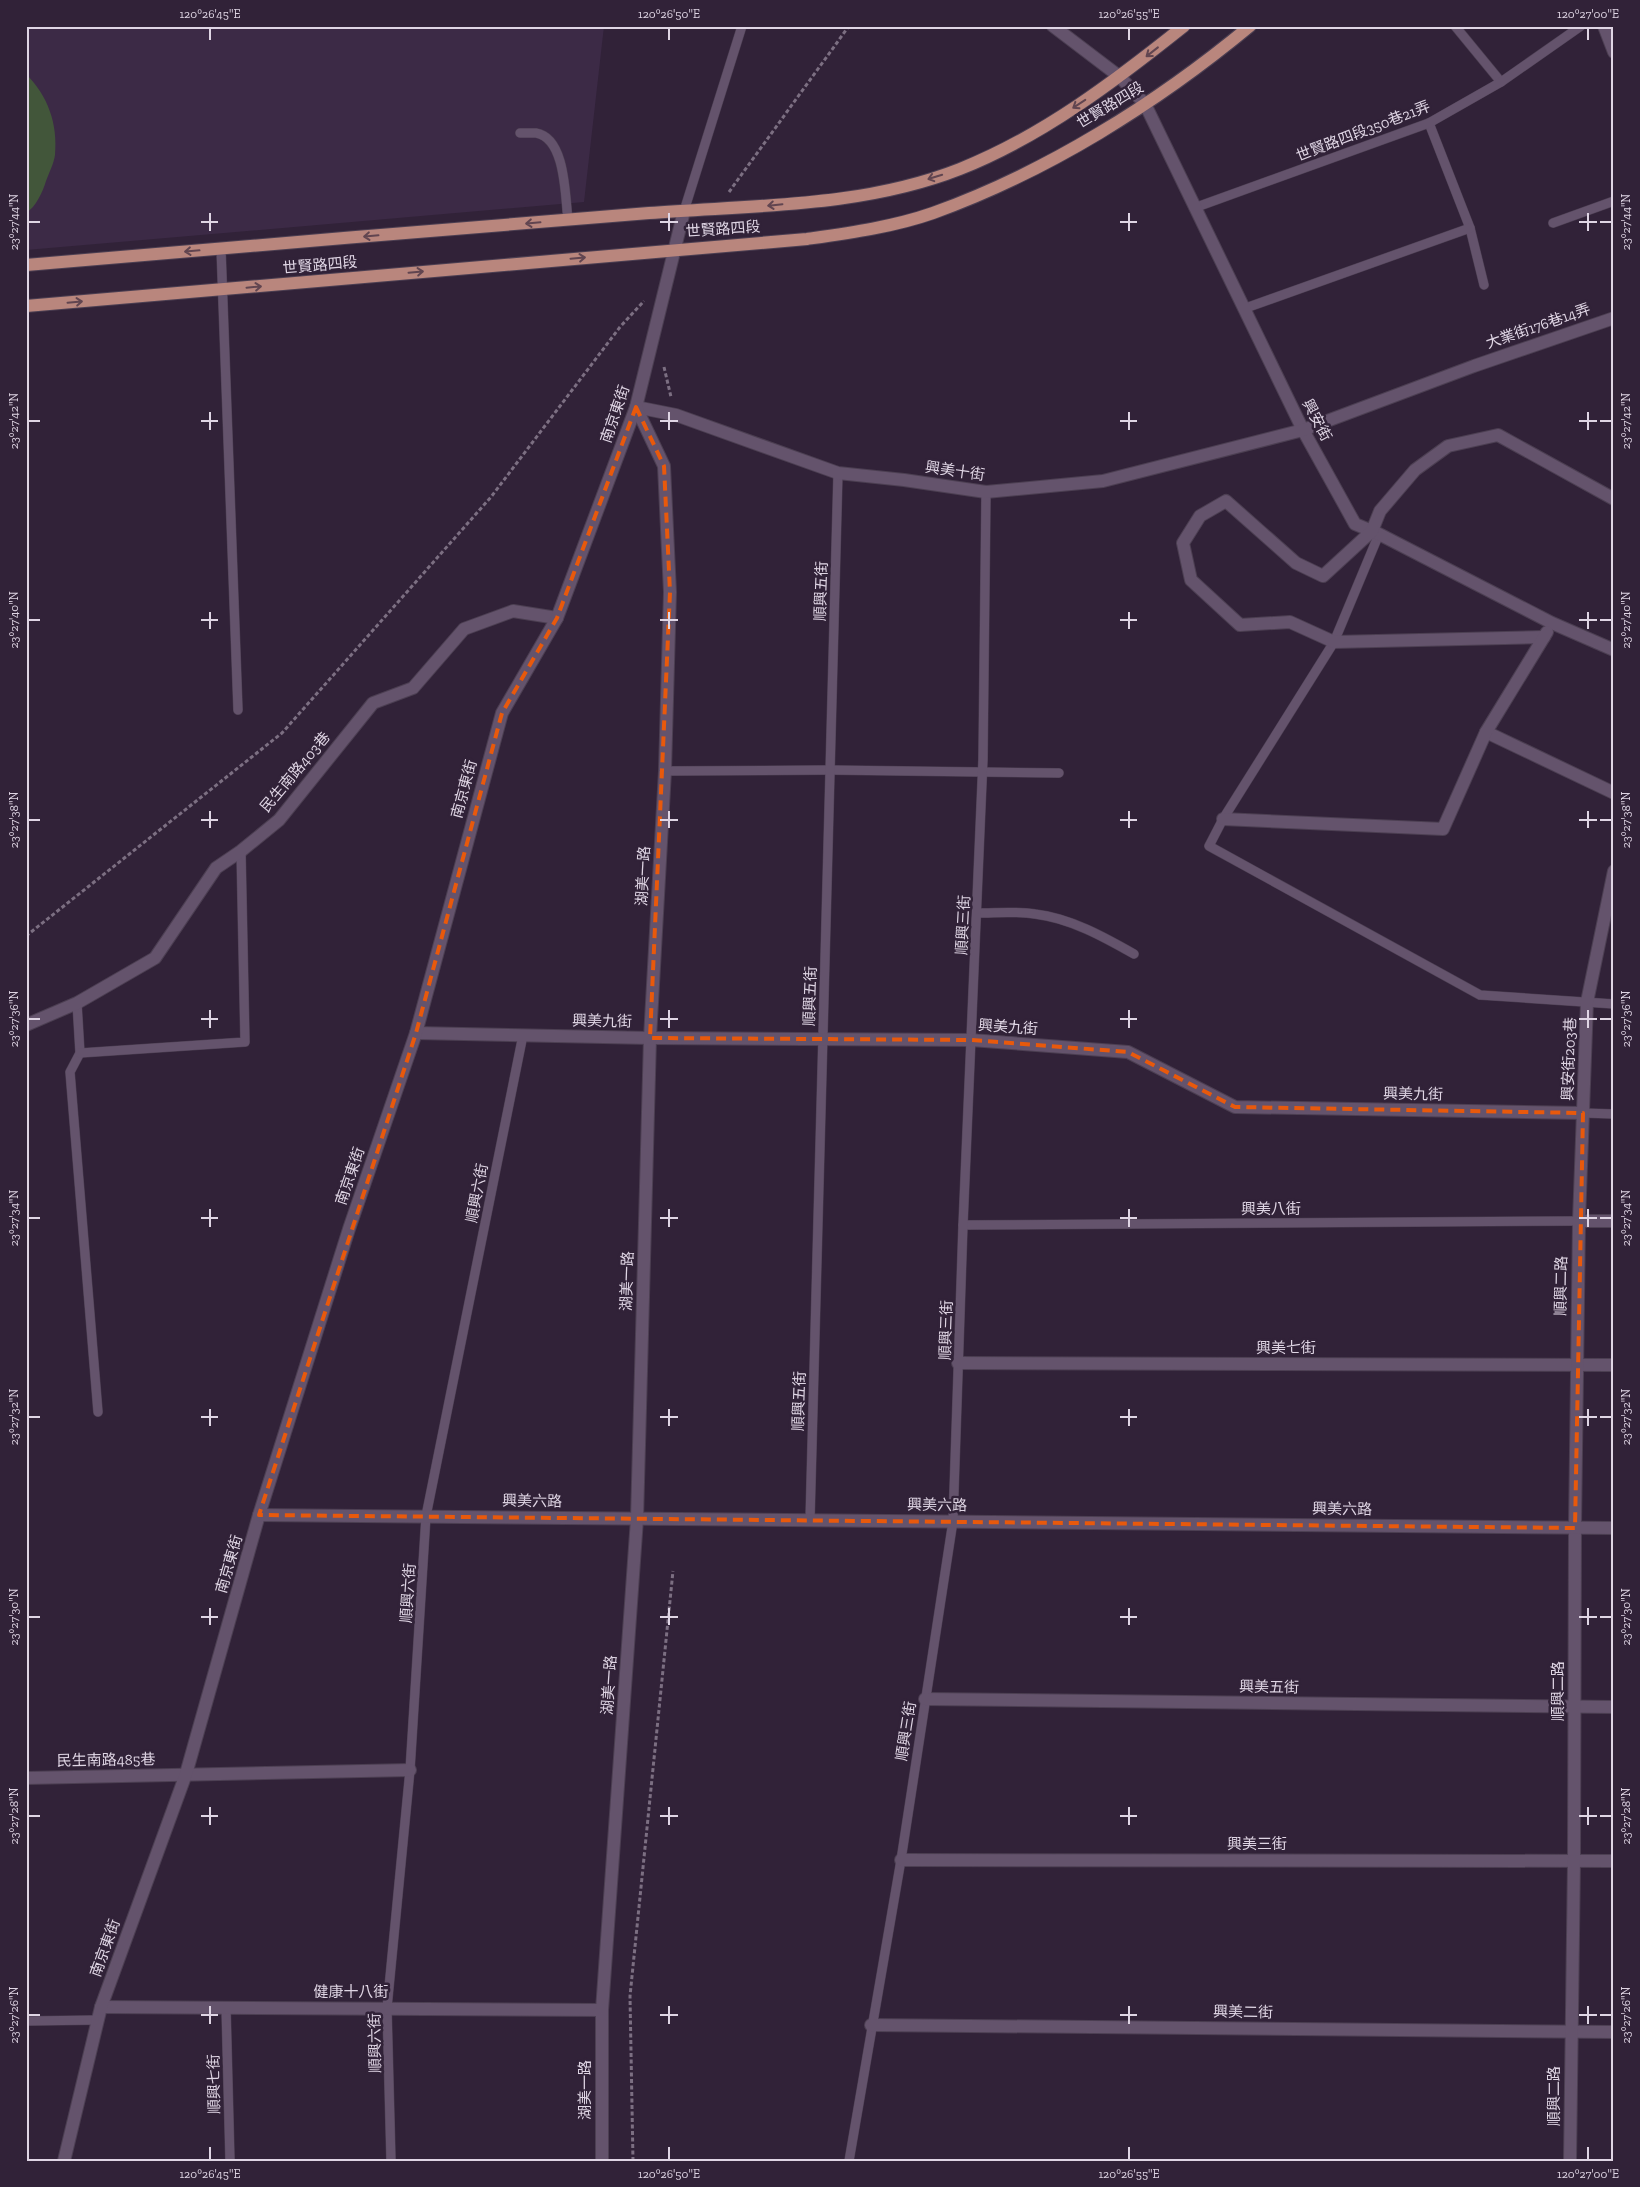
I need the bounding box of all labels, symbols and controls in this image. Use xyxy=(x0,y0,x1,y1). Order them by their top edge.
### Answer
text: 120°26'45"E xyxy=(180,7,241,21)
text: 120°26'50"E xyxy=(638,7,700,21)
text: 120°26'55"E xyxy=(1098,7,1160,21)
text: 120°27'00"E xyxy=(1557,7,1619,21)
one-way arrow xyxy=(1146,46,1159,57)
street label: 世賢路四段 xyxy=(1073,78,1147,132)
street label: 世賢路四段350巷21弄 xyxy=(1293,97,1433,165)
one-way arrow xyxy=(1072,99,1086,109)
one-way arrow xyxy=(927,173,943,183)
text: 23°27'44"N xyxy=(7,194,21,250)
text: 23°27'44"N xyxy=(1619,194,1633,250)
one-way arrow xyxy=(767,200,783,210)
street label: 世賢路四段 xyxy=(685,217,761,241)
one-way arrow xyxy=(525,218,541,228)
one-way arrow xyxy=(363,232,379,241)
one-way arrow xyxy=(184,246,200,256)
street label: 世賢路四段 xyxy=(282,253,358,277)
one-way arrow xyxy=(570,253,586,263)
one-way arrow xyxy=(408,268,424,277)
one-way arrow xyxy=(246,282,262,291)
one-way arrow xyxy=(67,297,83,307)
street label: 大業街176巷14弄 xyxy=(1483,300,1593,352)
street label: 南京東街 xyxy=(597,383,633,445)
text: 23°27'42"N xyxy=(7,393,21,449)
text: 23°27'42"N xyxy=(1619,393,1633,449)
street label: 興安街 xyxy=(1298,396,1336,444)
street label: 興美十街 xyxy=(924,458,986,484)
street label: 順興五街 xyxy=(811,561,831,621)
text: 23°27'40"N xyxy=(7,591,21,649)
text: 23°27'40"N xyxy=(1619,591,1633,649)
street label: 民生南路403巷 xyxy=(256,728,334,816)
street label: 南京東街 xyxy=(448,758,480,820)
text: 23°27'38"N xyxy=(7,792,21,848)
text: 23°27'38"N xyxy=(1619,792,1633,848)
street label: 湖美一路 xyxy=(632,846,654,906)
street label: 順興三街 xyxy=(952,895,974,955)
street label: 順興五街 xyxy=(800,966,820,1026)
text: 23°27'36"N xyxy=(7,991,21,1047)
text: 23°27'36"N xyxy=(1619,991,1633,1047)
street label: 興美九街 xyxy=(572,1011,632,1031)
street label: 興美九街 xyxy=(977,1016,1039,1038)
street label: 興安街203巷 xyxy=(1559,1017,1579,1101)
street label: 興美九街 xyxy=(1383,1084,1443,1104)
street label: 南京東街 xyxy=(332,1145,368,1207)
street label: 順興六街 xyxy=(462,1162,492,1224)
text: 23°27'34"N xyxy=(7,1190,21,1246)
text: 23°27'34"N xyxy=(1619,1190,1633,1246)
street label: 興美八街 xyxy=(1241,1200,1301,1218)
street label: 湖美一路 xyxy=(617,1251,637,1311)
street label: 順興二路 xyxy=(1551,1256,1571,1316)
street label: 順興三街 xyxy=(936,1300,956,1360)
street label: 興美七街 xyxy=(1256,1339,1316,1357)
street label: 順興五街 xyxy=(789,1371,809,1431)
text: 23°27'32"N xyxy=(7,1389,21,1445)
text: 23°27'32"N xyxy=(1619,1389,1633,1445)
street label: 興美六路 xyxy=(502,1491,562,1511)
street label: 興美六路 xyxy=(907,1495,967,1515)
street label: 興美六路 xyxy=(1312,1499,1372,1519)
street label: 南京東街 xyxy=(212,1533,246,1595)
street label: 順興六街 xyxy=(397,1562,419,1624)
text: 23°27'30"N xyxy=(7,1588,21,1646)
text: 23°27'30"N xyxy=(1619,1588,1633,1646)
street label: 湖美一路 xyxy=(598,1654,620,1716)
street label: 順興二路 xyxy=(1549,1661,1567,1721)
street label: 興美五街 xyxy=(1239,1677,1299,1697)
street label: 順興三街 xyxy=(892,1700,920,1762)
street label: 民生南路485巷 xyxy=(56,1750,156,1770)
text: 23°27'28"N xyxy=(7,1787,21,1844)
text: 23°27'28"N xyxy=(1619,1787,1633,1844)
street label: 興美三街 xyxy=(1227,1835,1287,1853)
street label: 南京東街 xyxy=(86,1917,124,1979)
street label: 健康十八街 xyxy=(313,1983,389,2001)
text: 23°27'26"N xyxy=(7,1986,21,2043)
text: 23°27'26"N xyxy=(1619,1986,1633,2043)
street label: 興美二街 xyxy=(1213,2002,1273,2022)
street label: 順興六街 xyxy=(365,2013,385,2073)
street label: 順興七街 xyxy=(204,2054,224,2114)
street label: 湖美一路 xyxy=(576,2060,594,2120)
street label: 順興二路 xyxy=(1545,2066,1563,2126)
text: 120°26'45"E xyxy=(180,2167,241,2181)
text: 120°26'50"E xyxy=(638,2167,700,2181)
text: 120°26'55"E xyxy=(1098,2167,1160,2181)
text: 120°27'00"E xyxy=(1557,2167,1619,2181)

